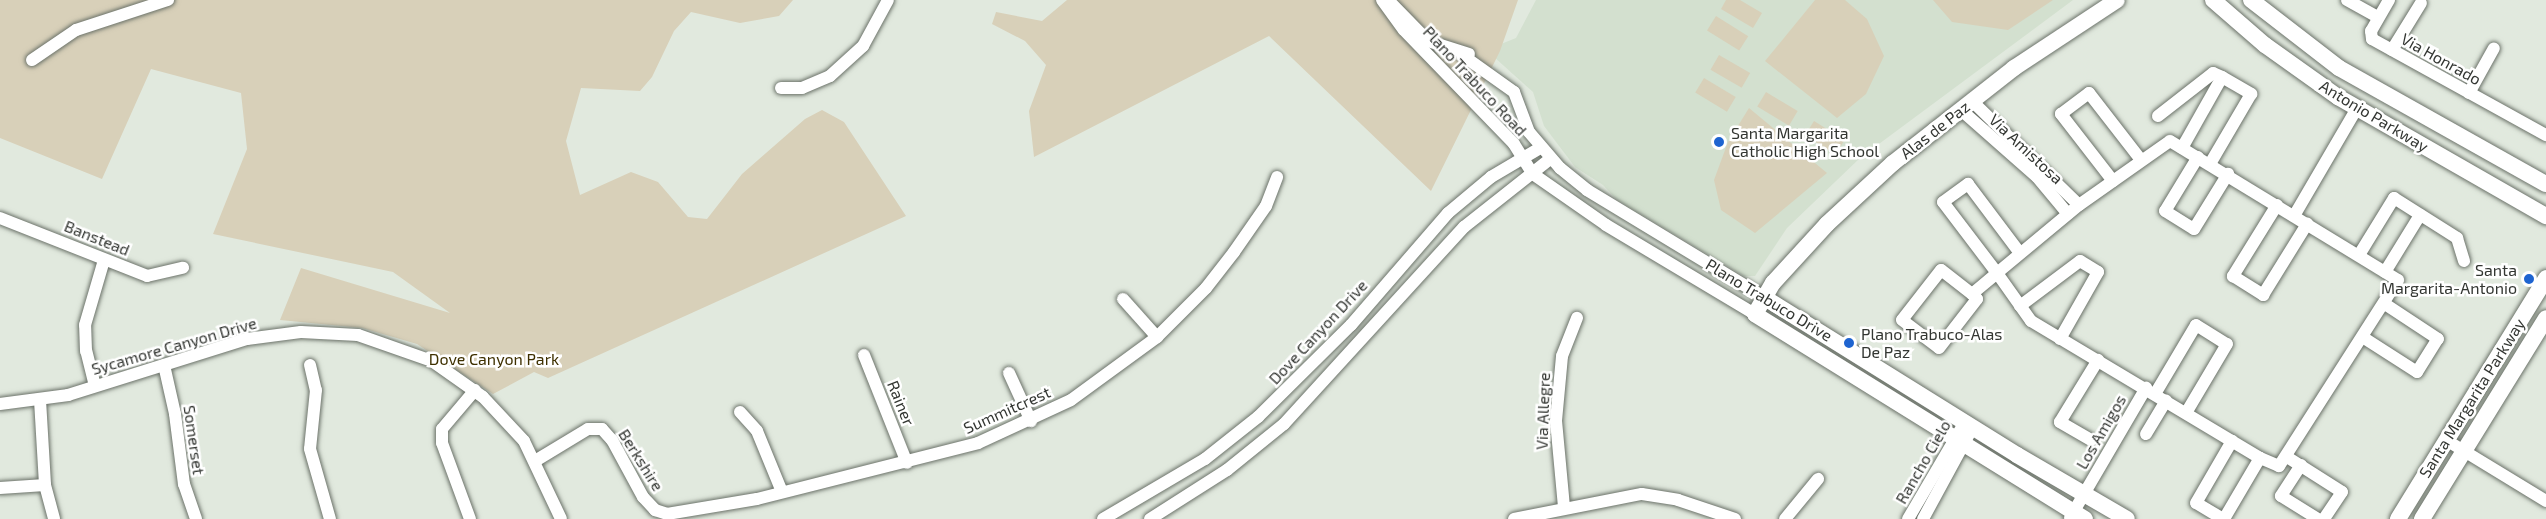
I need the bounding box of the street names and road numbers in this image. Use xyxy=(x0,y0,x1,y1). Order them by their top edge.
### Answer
street label: Plano Trabuco Road xyxy=(1419,22,1531,140)
street label: Via Honrado xyxy=(2398,29,2484,89)
street label: Antonio Parkway xyxy=(2316,76,2432,156)
street label: Alas de Paz xyxy=(1896,97,1974,163)
street label: Via Amistosa xyxy=(1985,110,2067,188)
street label: Banstead xyxy=(62,216,132,260)
street label: Plano Trabuco Drive xyxy=(1702,255,1836,345)
street label: Dove Canyon Drive xyxy=(1265,276,1371,388)
street label: Sycamore Canyon Drive xyxy=(89,313,259,379)
street label: Santa Margarita Parkway xyxy=(2415,315,2529,481)
street label: Via Allegre xyxy=(1532,372,1554,450)
street label: Rainer xyxy=(883,378,919,428)
street label: Summitcrest xyxy=(961,382,1053,438)
street label: Los Amigos xyxy=(2072,391,2130,473)
street label: Somerset xyxy=(180,404,208,476)
street label: Rancho Cielo xyxy=(1891,417,1955,507)
street label: Berkshire xyxy=(615,426,667,494)

